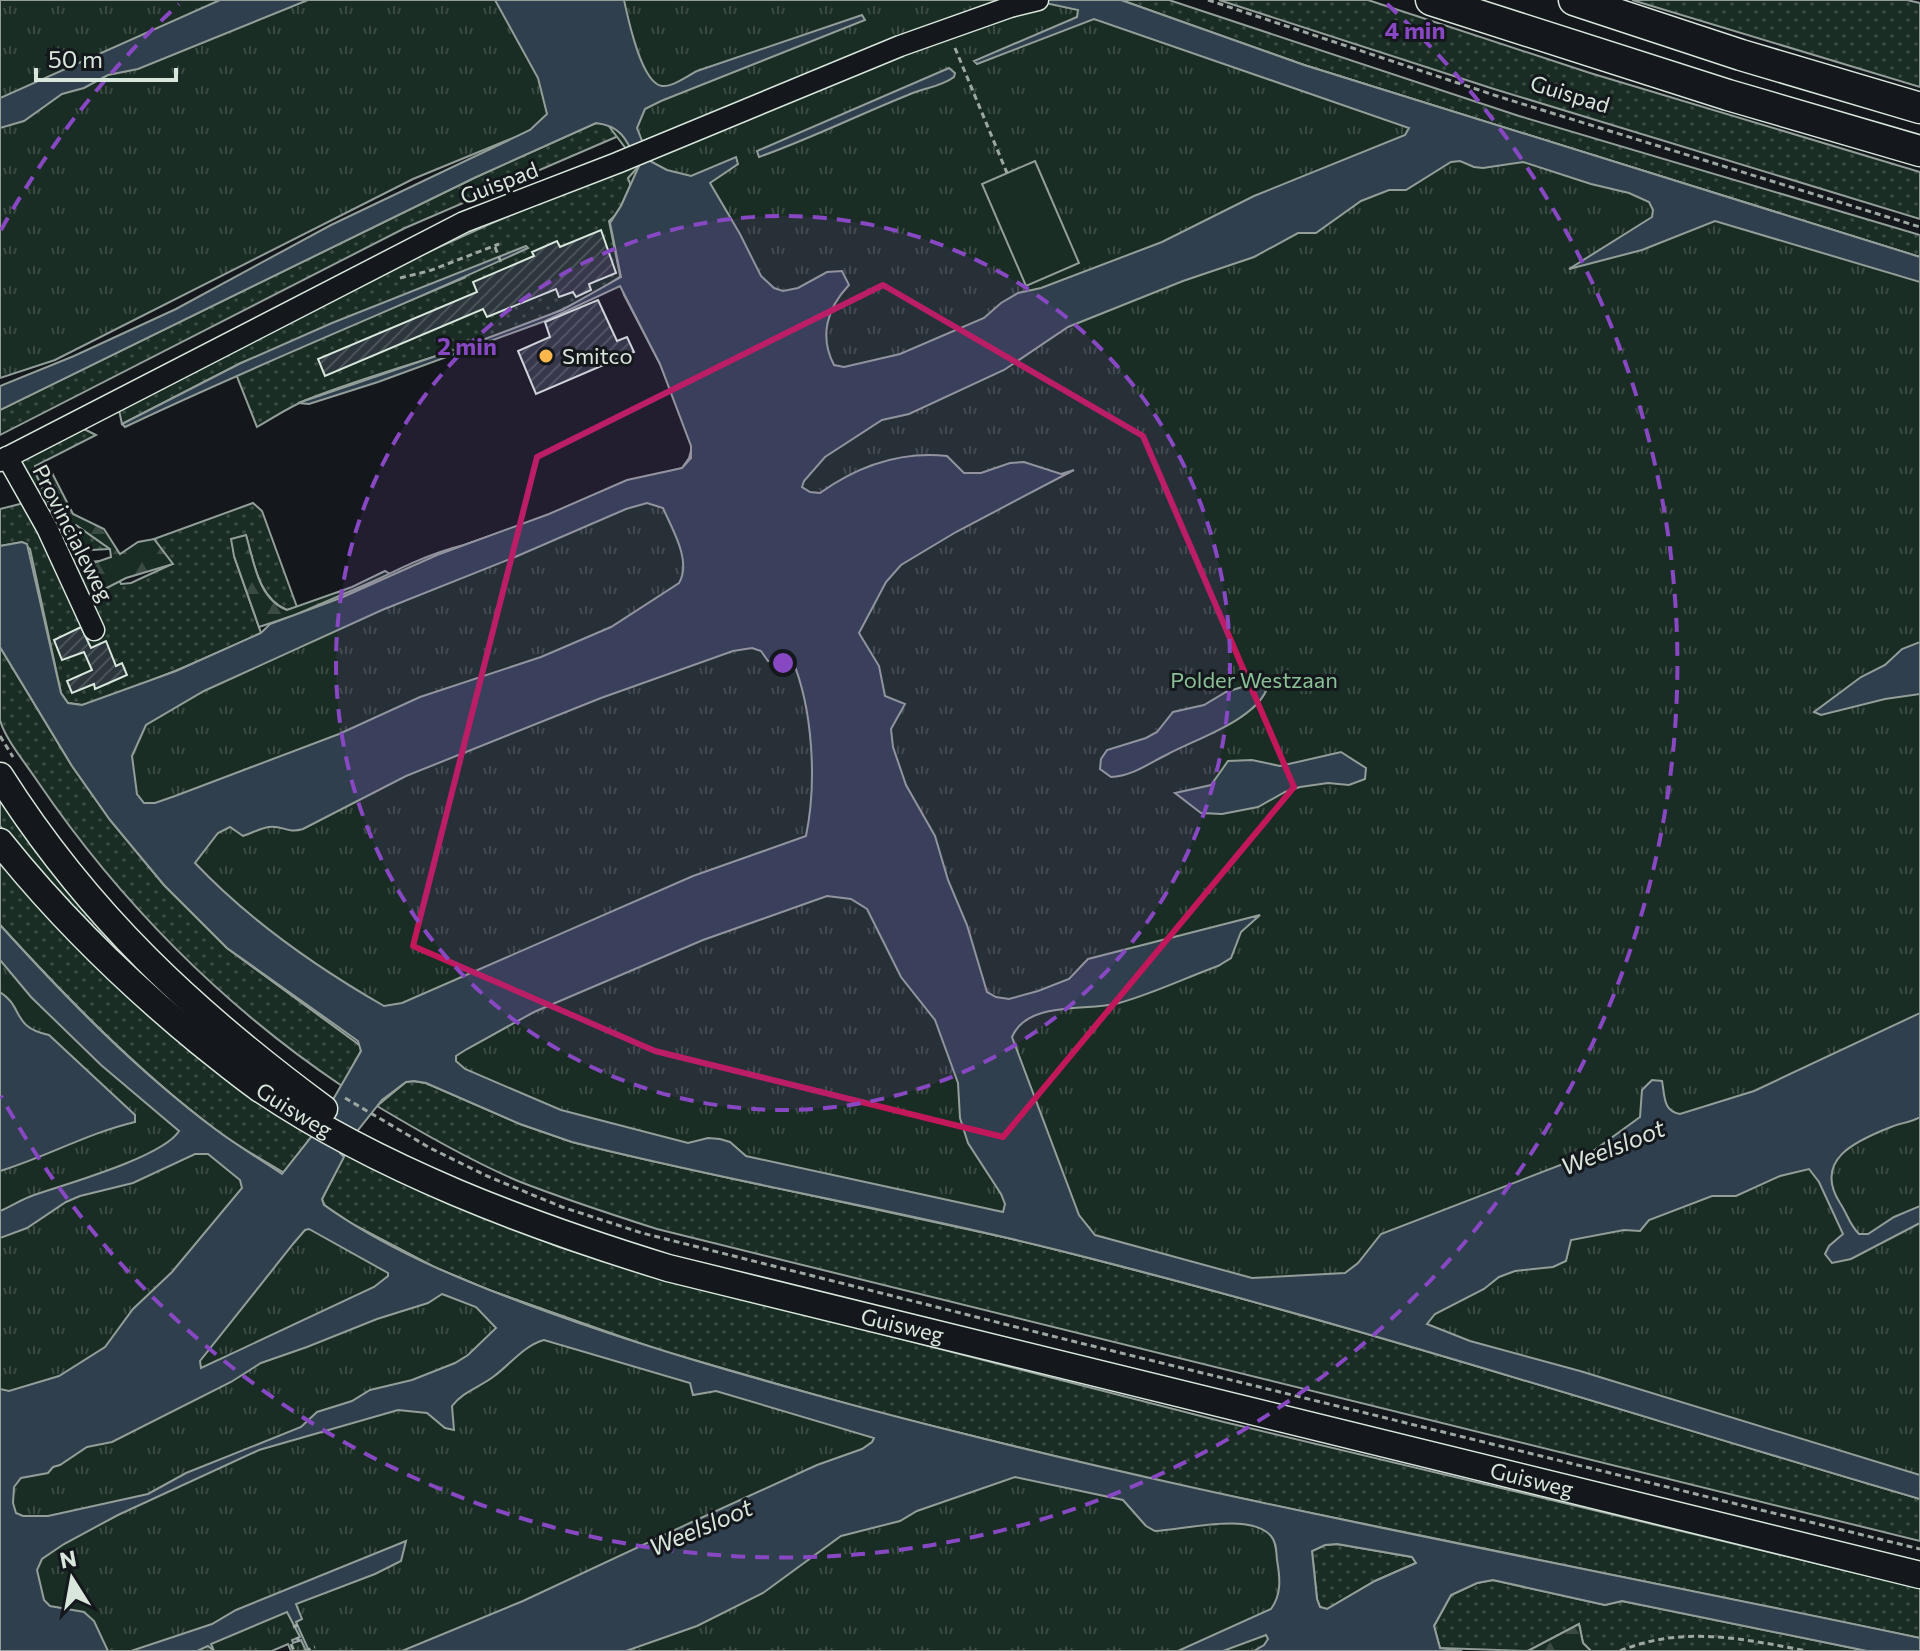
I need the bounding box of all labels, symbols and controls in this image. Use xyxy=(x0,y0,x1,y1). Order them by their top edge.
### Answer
text: 4 min xyxy=(1385,15,1445,44)
scale bar xyxy=(36,32,176,82)
text: 50 m xyxy=(48,44,103,73)
street label: Guispad xyxy=(1527,69,1613,118)
street label: Guispad xyxy=(456,155,542,210)
text: 2 min xyxy=(437,331,497,360)
place label: Smitco xyxy=(562,342,633,369)
marker: Smitco xyxy=(537,347,555,365)
street label: Provincialeweg xyxy=(27,460,120,606)
centre of rings xyxy=(769,649,797,677)
park label: Polder Westzaan xyxy=(1170,666,1338,693)
street label: Guisweg xyxy=(251,1076,338,1143)
water label: Weelsloot xyxy=(1556,1112,1670,1181)
street label: Guisweg xyxy=(858,1302,947,1348)
street label: Guisweg xyxy=(1488,1456,1576,1503)
water label: Weelsloot xyxy=(644,1491,758,1561)
north arrow xyxy=(32,1539,112,1619)
text: N xyxy=(57,1544,79,1574)

